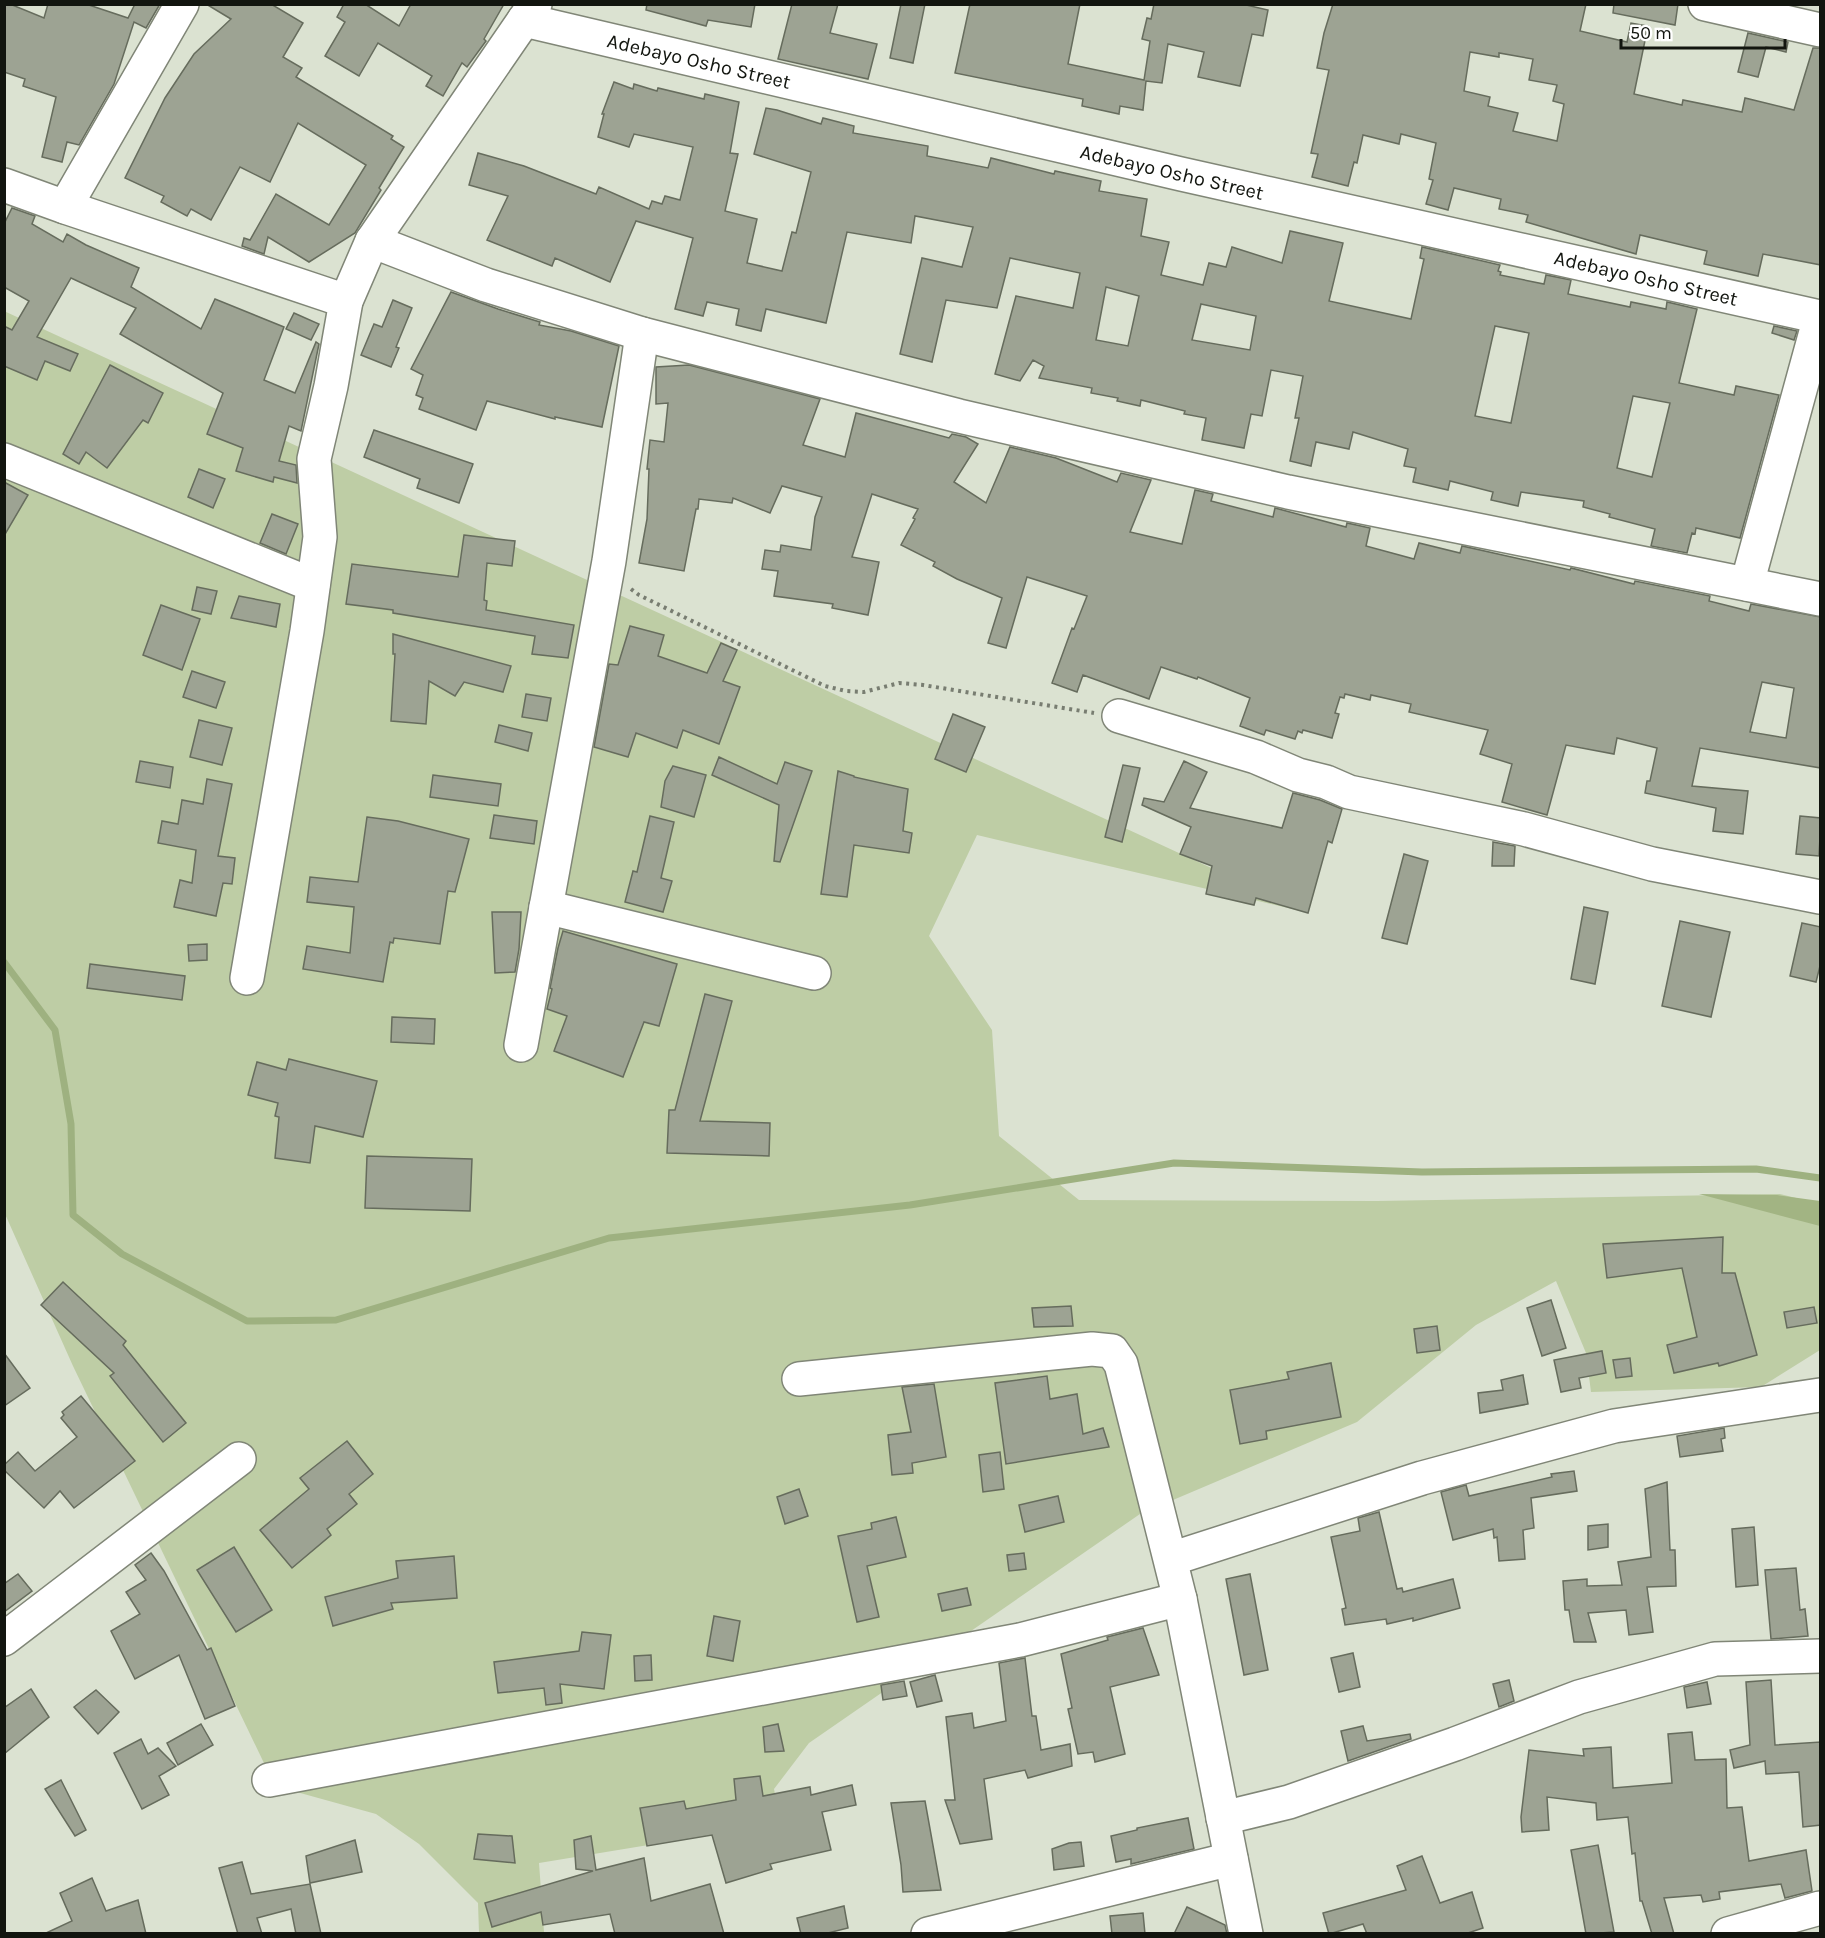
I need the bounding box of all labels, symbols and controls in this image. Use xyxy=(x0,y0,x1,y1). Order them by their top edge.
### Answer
scale bar xyxy=(1621,12,1784,50)
text: 50 m xyxy=(1630,22,1672,44)
street label: Adebayo Osho Street xyxy=(605,29,793,94)
street label: Adebayo Osho Street xyxy=(1078,140,1266,205)
street label: Adebayo Osho Street xyxy=(1552,246,1740,311)

